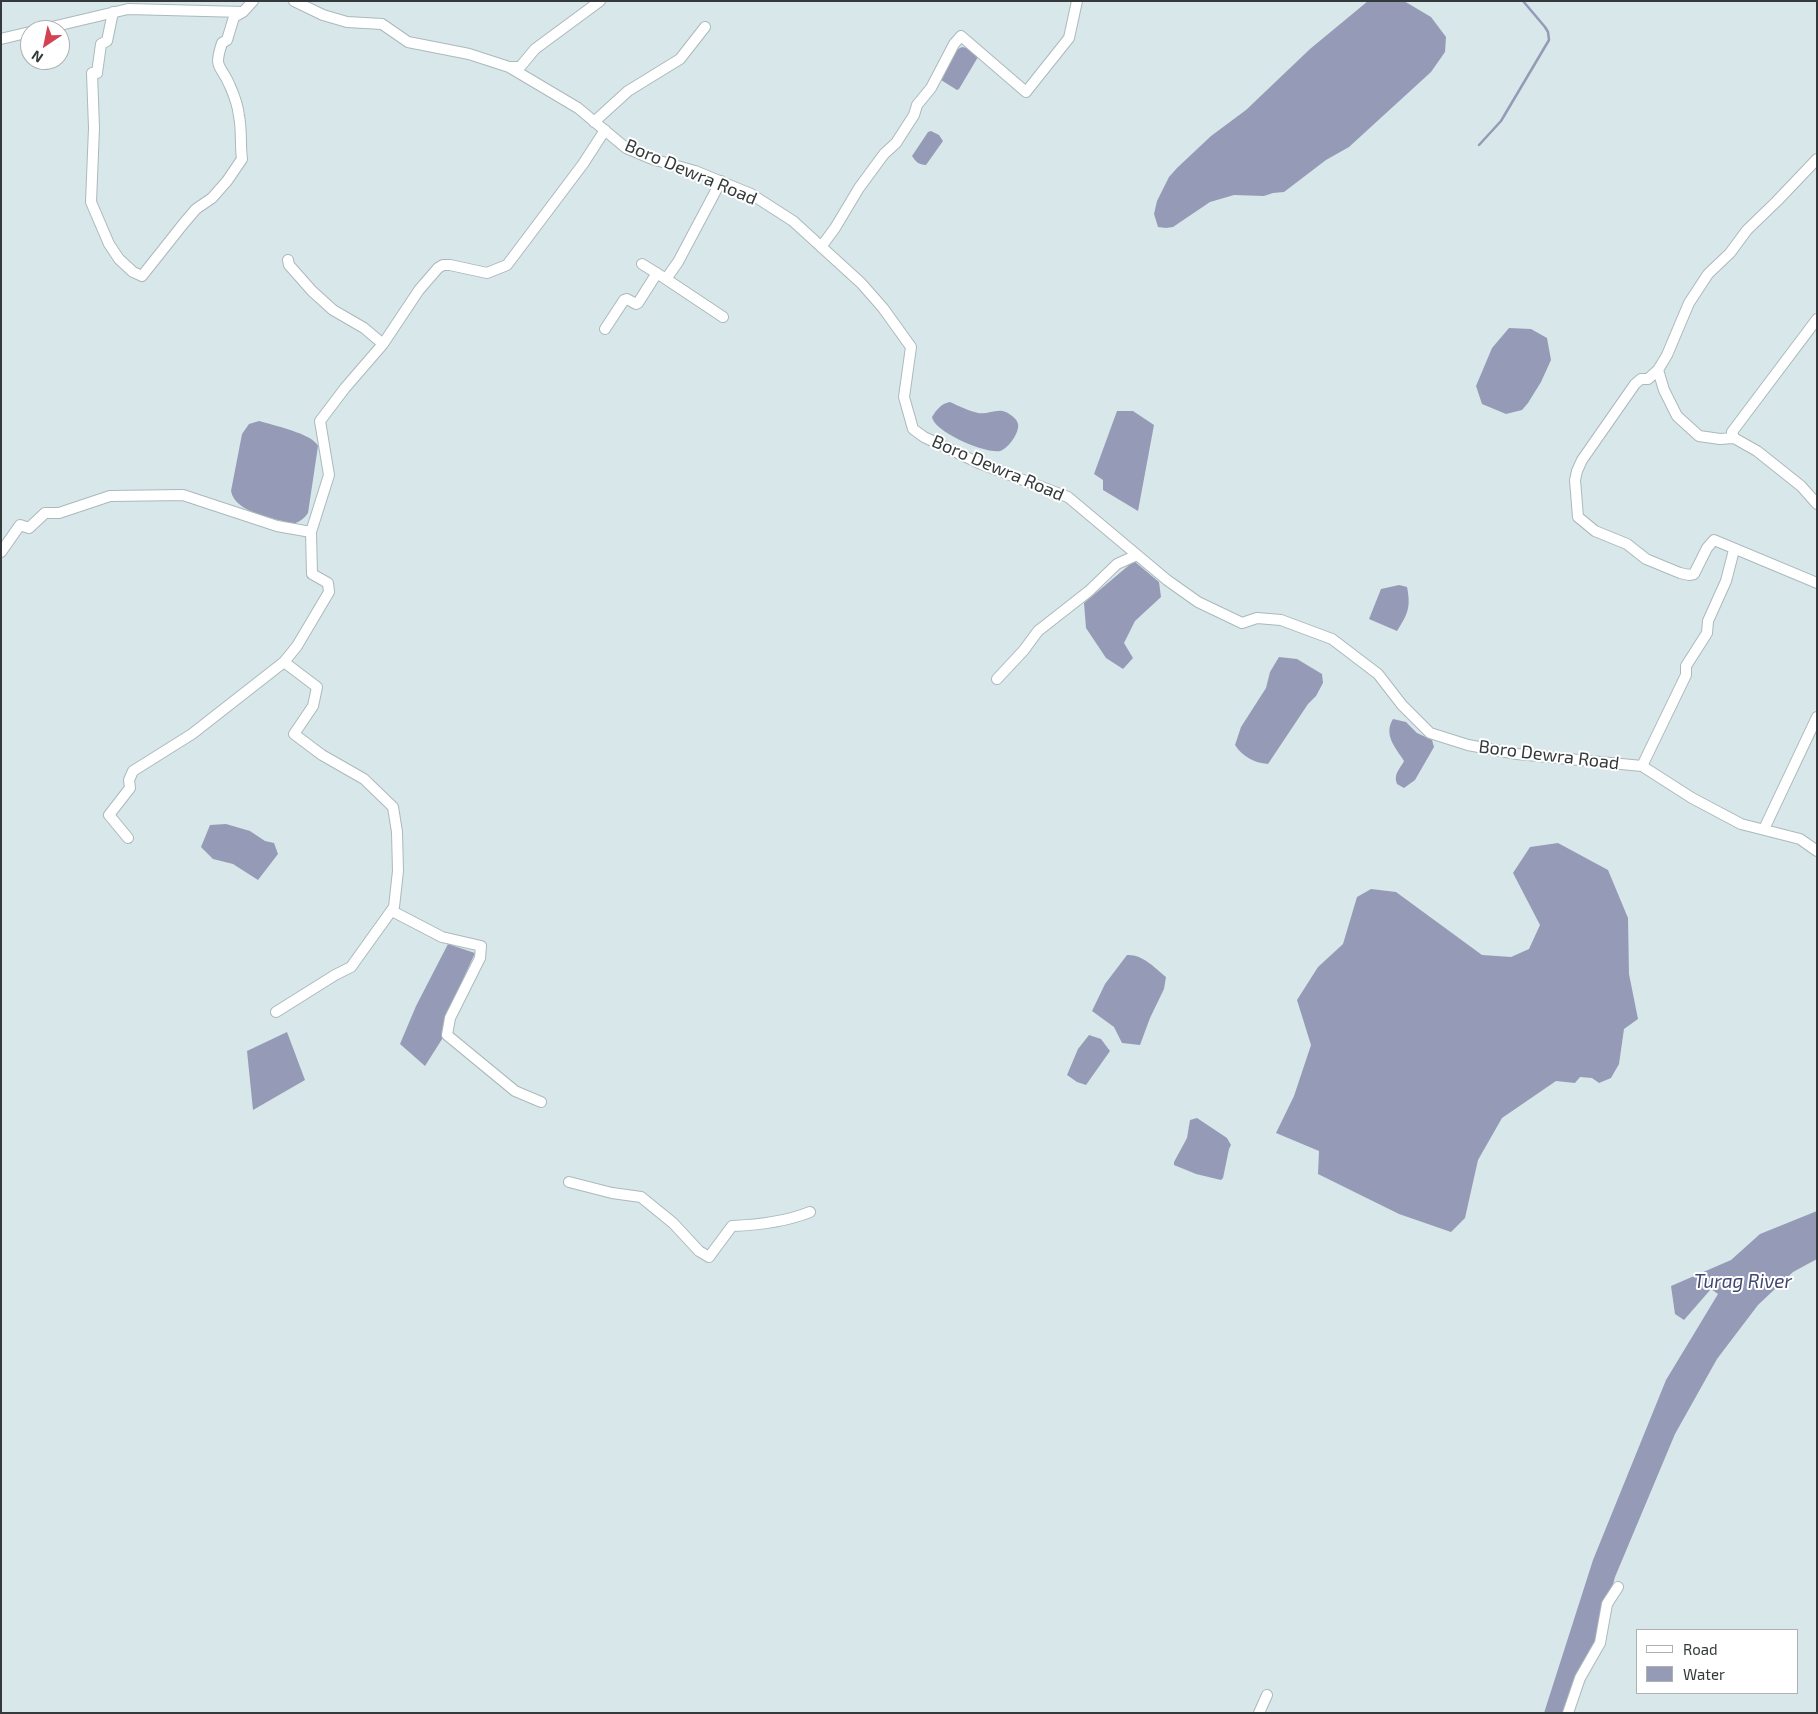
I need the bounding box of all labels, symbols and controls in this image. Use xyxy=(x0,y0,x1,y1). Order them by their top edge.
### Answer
north arrow xyxy=(20,20,70,70)
text: N xyxy=(28,47,46,67)
street label: Boro Dewra Road xyxy=(622,134,760,210)
street label: Boro Dewra Road xyxy=(929,430,1067,506)
street label: Boro Dewra Road xyxy=(1477,736,1621,774)
water label: Turag River xyxy=(1694,1271,1792,1293)
legend xyxy=(1636,1629,1798,1694)
text: Road xyxy=(1683,1640,1718,1658)
text: Water xyxy=(1683,1665,1725,1683)

